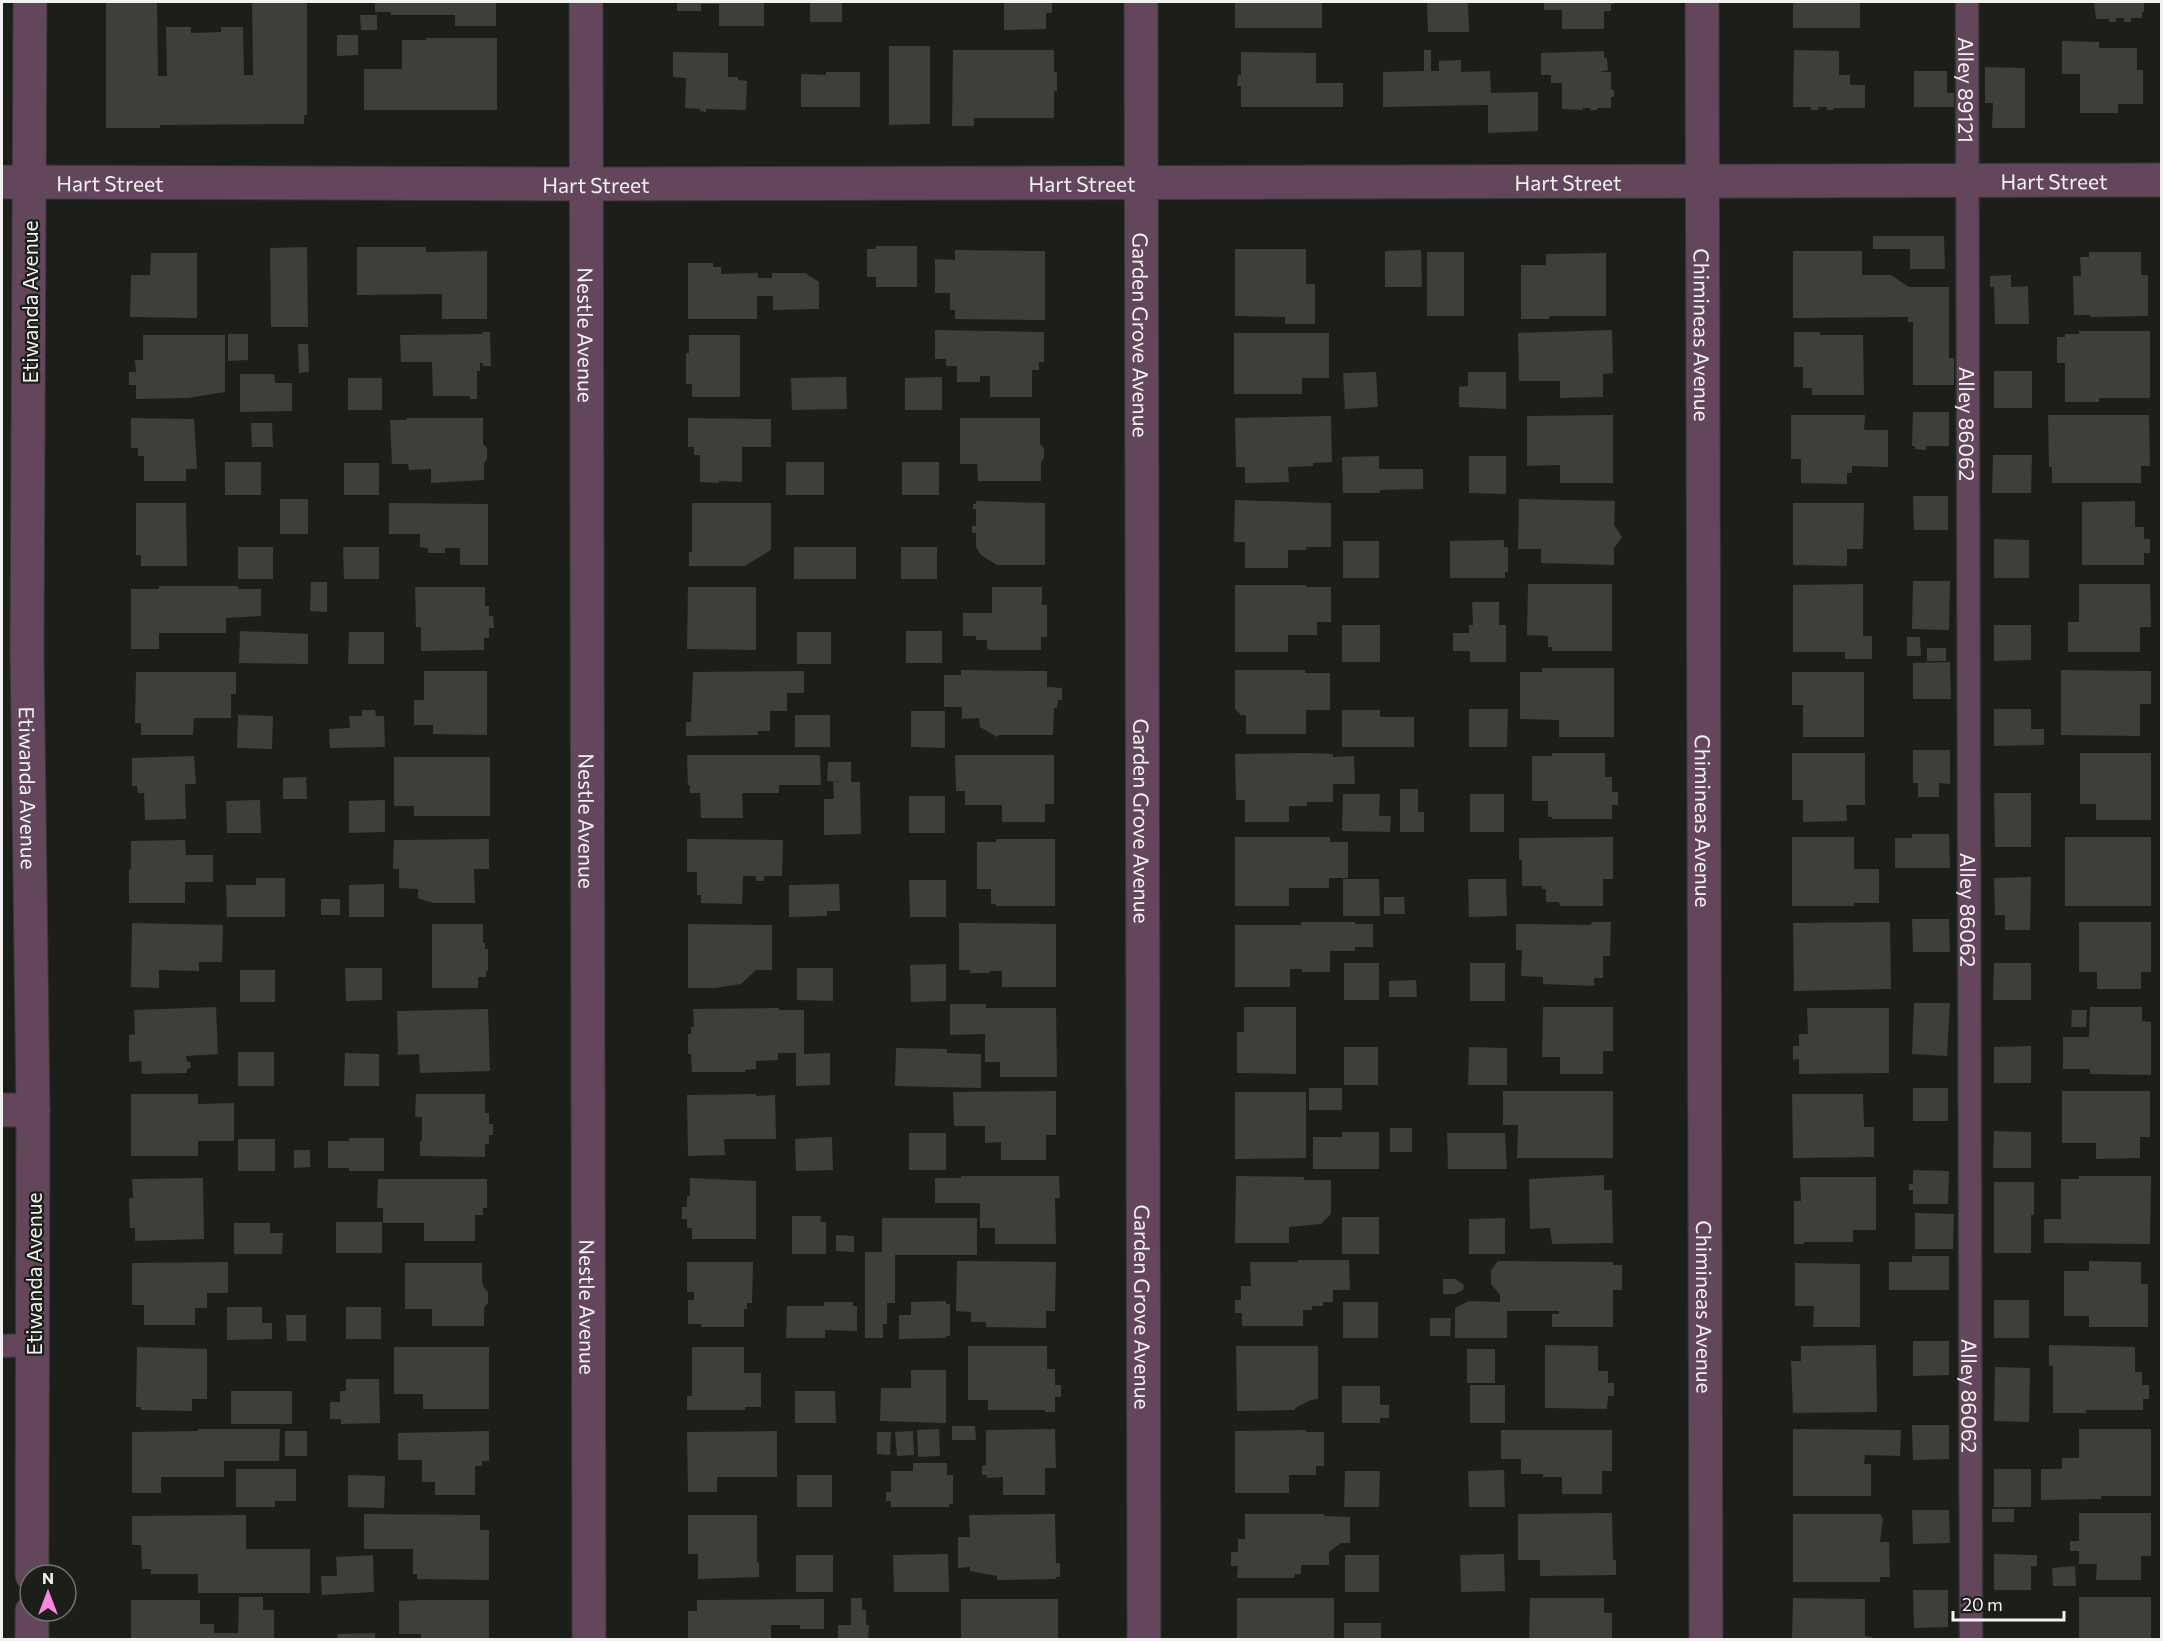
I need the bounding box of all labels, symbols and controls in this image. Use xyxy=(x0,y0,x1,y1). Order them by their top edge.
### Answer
street label: Alley 89121 xyxy=(1955,37,1980,143)
street label: Hart Street xyxy=(2000,168,2108,193)
street label: Hart Street xyxy=(1514,169,1622,194)
street label: Hart Street xyxy=(56,170,164,195)
street label: Hart Street xyxy=(1028,170,1136,195)
street label: Hart Street xyxy=(542,171,650,197)
street label: Etiwanda Avenue xyxy=(17,220,42,384)
street label: Garden Grove Avenue xyxy=(1129,233,1154,437)
street label: Chimineas Avenue xyxy=(1690,248,1716,422)
street label: Nestle Avenue xyxy=(574,267,599,403)
street label: Alley 86062 xyxy=(1955,367,1981,481)
street label: Etiwanda Avenue xyxy=(15,706,42,870)
street label: Garden Grove Avenue xyxy=(1130,719,1155,923)
street label: Chimineas Avenue xyxy=(1691,734,1717,908)
street label: Nestle Avenue xyxy=(575,753,600,889)
street label: Alley 86062 xyxy=(1957,853,1982,967)
street label: Etiwanda Avenue xyxy=(21,1192,46,1356)
street label: Garden Grove Avenue xyxy=(1131,1205,1156,1409)
street label: Chimineas Avenue xyxy=(1692,1220,1718,1394)
street label: Nestle Avenue xyxy=(576,1239,601,1375)
street label: Alley 86062 xyxy=(1958,1339,1983,1453)
north arrow xyxy=(18,1563,78,1623)
text: N xyxy=(42,1568,54,1587)
scale bar xyxy=(1953,1584,2064,1622)
text: 20 m xyxy=(1962,1593,2003,1615)

